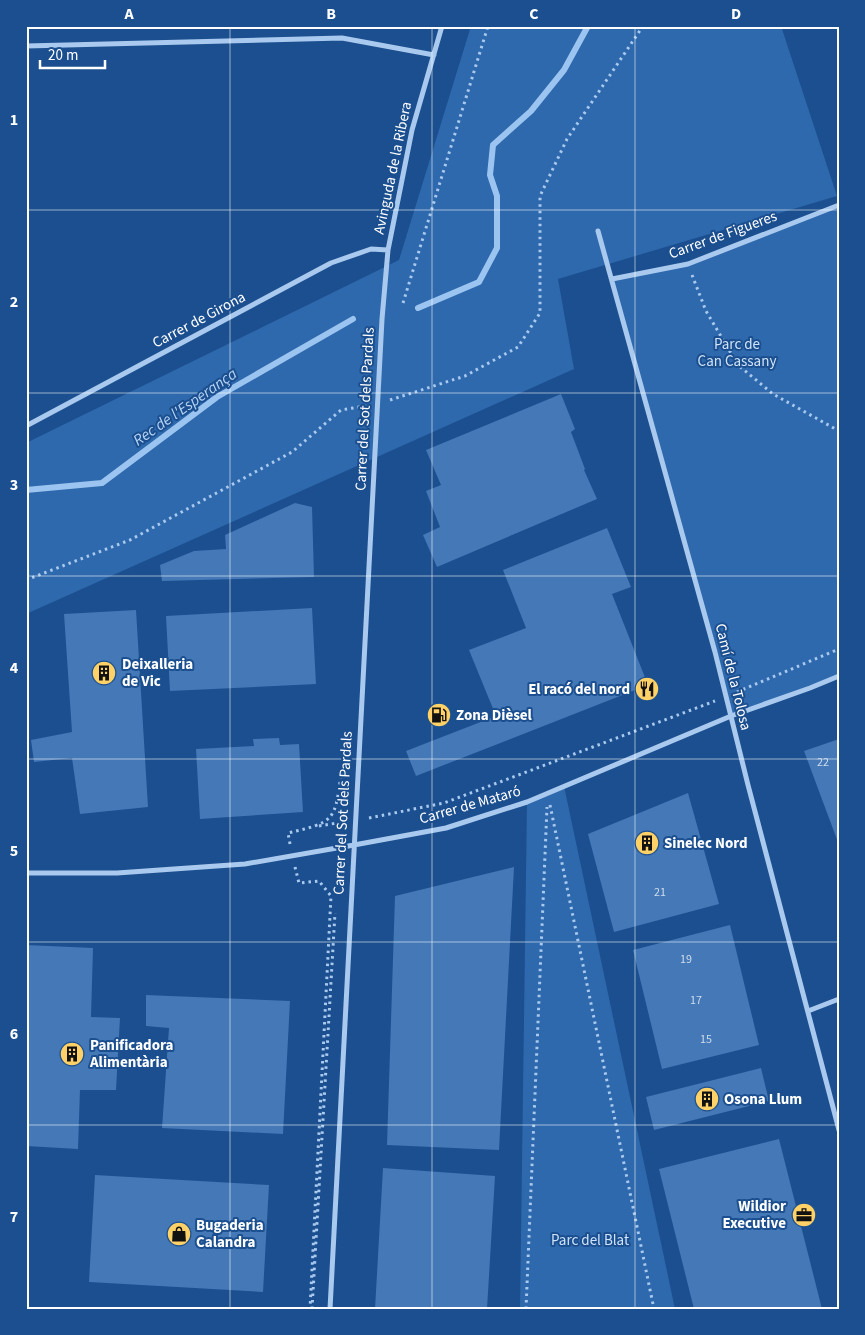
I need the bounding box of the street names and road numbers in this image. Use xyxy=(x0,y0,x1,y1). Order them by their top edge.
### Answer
street label: Avinguda de la Ribera xyxy=(369,100,417,236)
street label: Carrer de Figueres xyxy=(666,206,780,264)
street label: Carrer de Girona xyxy=(149,287,249,353)
street label: Carrer del Sot dels Pardals xyxy=(350,327,380,491)
street label: Camí de la Tolosa xyxy=(710,621,756,733)
street label: Carrer del Sot dels Pardals xyxy=(328,731,358,895)
street label: Carrer de Mataró xyxy=(417,780,523,830)

